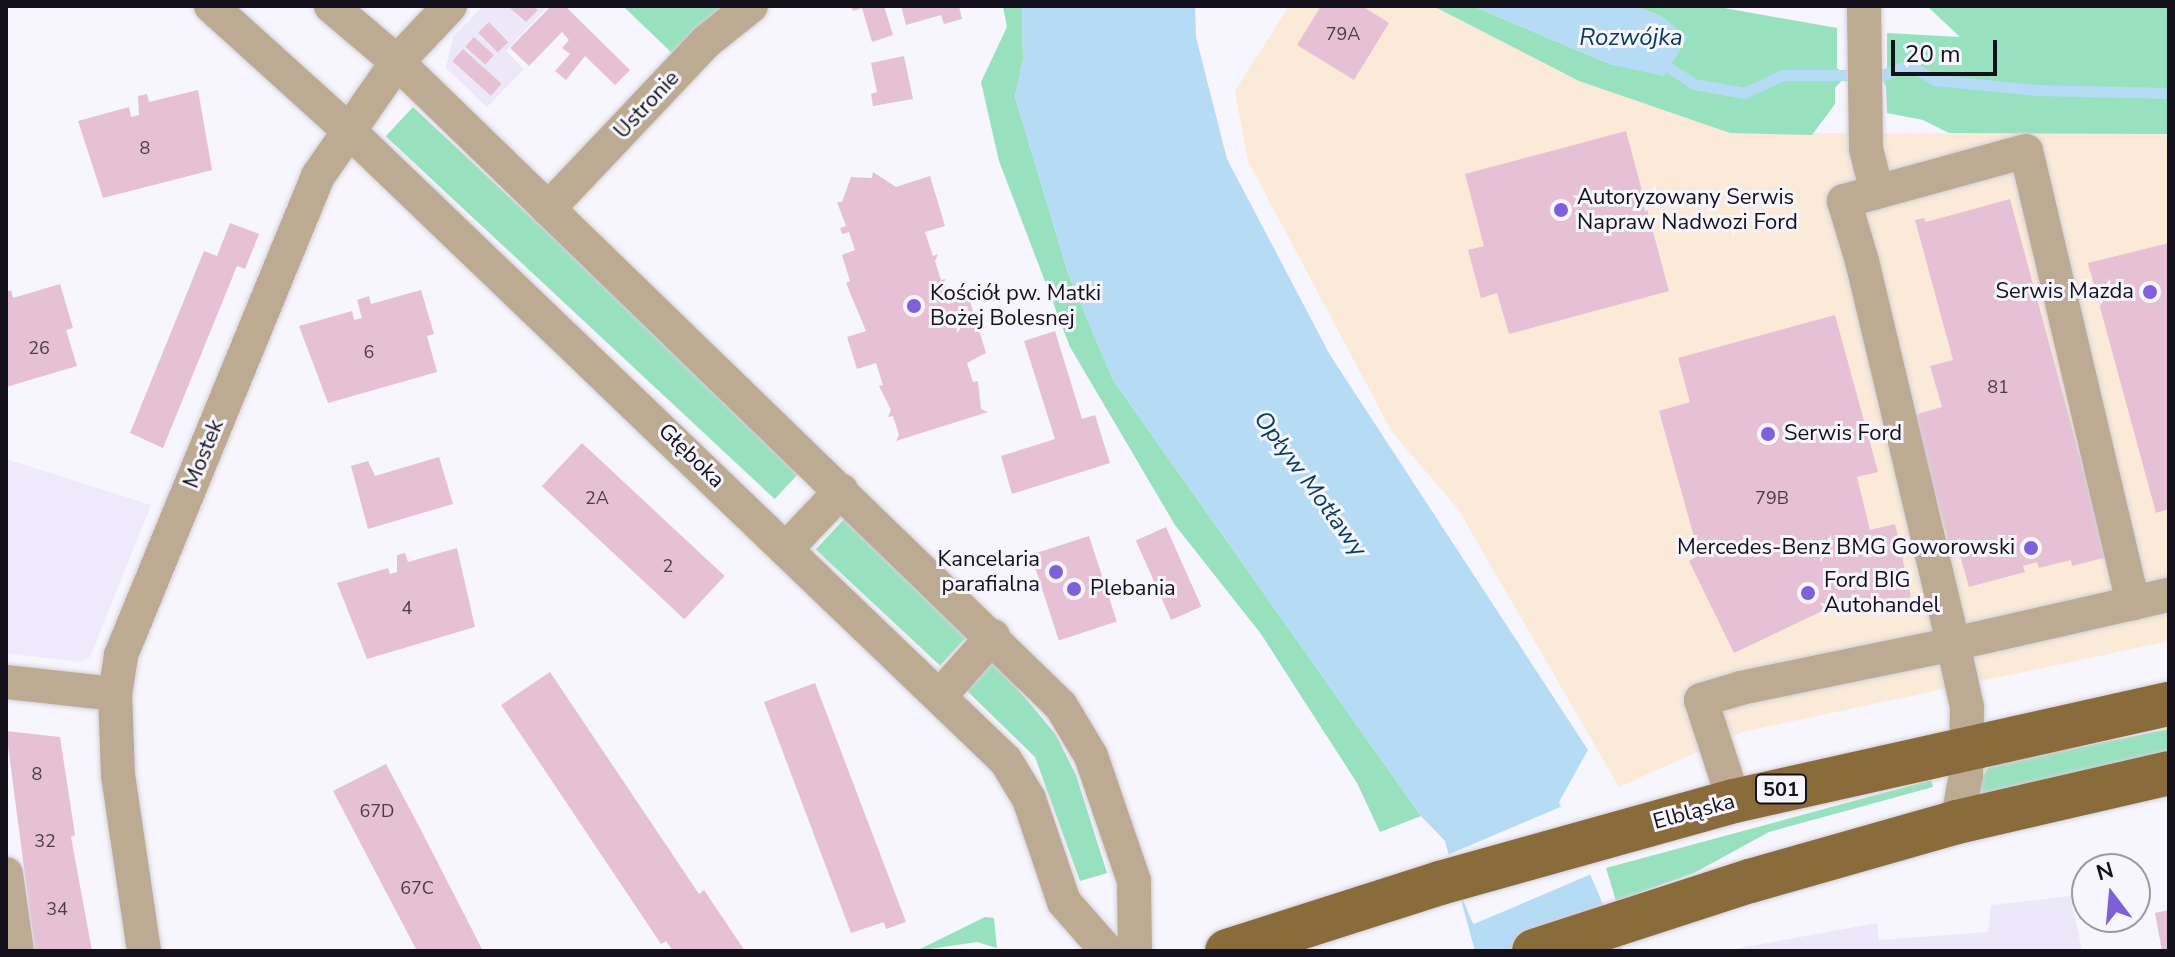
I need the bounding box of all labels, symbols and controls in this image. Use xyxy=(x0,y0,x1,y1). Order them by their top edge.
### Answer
house number: 79A xyxy=(1326,23,1360,45)
water label: Rozwójka xyxy=(1579,24,1683,52)
scale bar xyxy=(1895,24,2001,74)
text: 20 m xyxy=(1905,38,1961,70)
street label: Ustronie xyxy=(609,65,685,145)
house number: 8 xyxy=(140,137,150,159)
place label: Autoryzowany Serwis Napraw Nadwozi Ford xyxy=(1577,184,1798,236)
marker: Autoryzowany Serwis Napraw Nadwozi Ford xyxy=(1552,201,1570,219)
place label: Serwis Mazda xyxy=(1995,279,2134,305)
place label: Kościół pw. Matki Bożej Bolesnej xyxy=(930,280,1101,332)
marker: Serwis Mazda xyxy=(2141,283,2159,301)
marker: Kościół pw. Matki Bożej Bolesnej xyxy=(905,297,923,315)
house number: 26 xyxy=(28,337,50,359)
house number: 6 xyxy=(364,341,374,363)
house number: 81 xyxy=(1987,376,2009,398)
water label: Opływ Motławy xyxy=(1247,405,1373,563)
street label: Mostek xyxy=(178,416,230,492)
street label: Głęboka xyxy=(652,418,730,494)
place label: Serwis Ford xyxy=(1784,421,1902,447)
marker: Serwis Ford xyxy=(1759,425,1777,443)
house number: 2A xyxy=(585,487,609,509)
house number: 79B xyxy=(1755,487,1789,509)
place label: Mercedes-Benz BMG Goworowski xyxy=(1677,535,2015,561)
marker: Mercedes-Benz BMG Goworowski xyxy=(2022,539,2040,557)
place label: Kancelaria parafialna xyxy=(938,546,1040,598)
house number: 2 xyxy=(663,555,673,577)
marker: Kancelaria parafialna xyxy=(1047,563,1065,581)
place label: Ford BIG Autohandel xyxy=(1824,567,1940,618)
place label: Plebania xyxy=(1090,576,1176,602)
marker: Plebania xyxy=(1065,580,1083,598)
marker: Ford BIG Autohandel xyxy=(1799,584,1817,602)
house number: 4 xyxy=(402,597,412,619)
house number: 8 xyxy=(32,763,42,785)
road number: 501 xyxy=(1755,773,1807,805)
street label: Elbląska xyxy=(1650,788,1738,836)
house number: 67D xyxy=(360,800,394,822)
house number: 32 xyxy=(34,830,56,852)
north arrow xyxy=(2071,853,2151,933)
text: N xyxy=(2093,855,2117,889)
house number: 67C xyxy=(400,877,434,899)
house number: 34 xyxy=(46,898,68,920)

